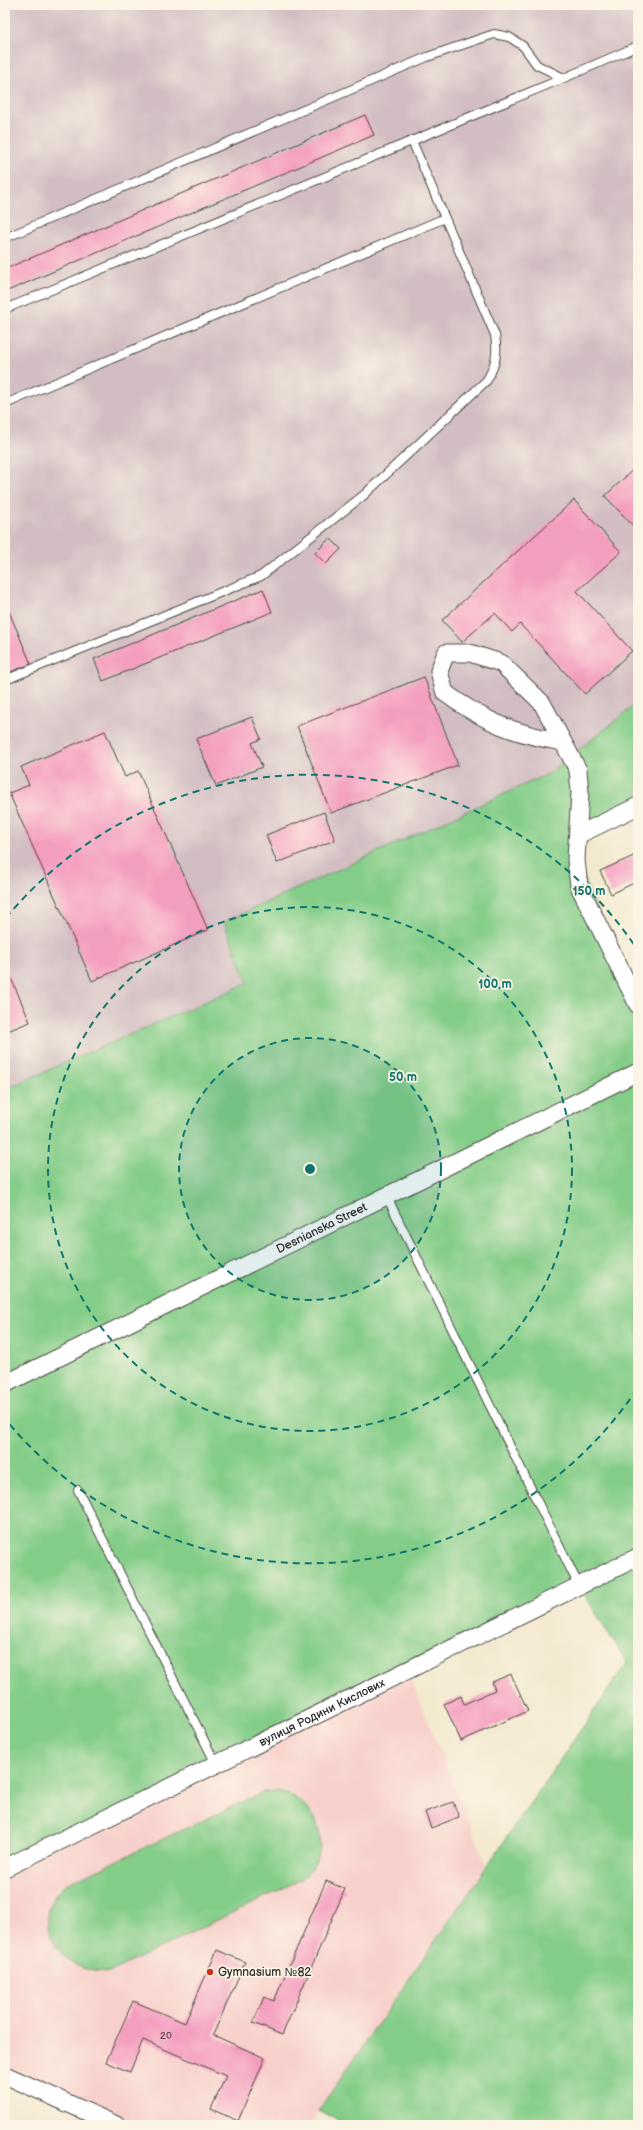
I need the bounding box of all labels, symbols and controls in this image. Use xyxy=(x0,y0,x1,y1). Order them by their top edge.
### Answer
text: 150 m xyxy=(573,884,605,899)
text: 100 m xyxy=(478,977,512,992)
text: 50 m xyxy=(389,1070,417,1085)
centre of rings xyxy=(303,1162,317,1176)
street label: Desnianska Street xyxy=(274,1199,370,1257)
street label: вулиця Родини Кислових xyxy=(256,1675,388,1750)
place label: Gymnasium №82 xyxy=(218,1965,311,1980)
marker: Gymnasium №82 xyxy=(205,1967,215,1977)
house number: 20 xyxy=(160,2030,172,2042)

